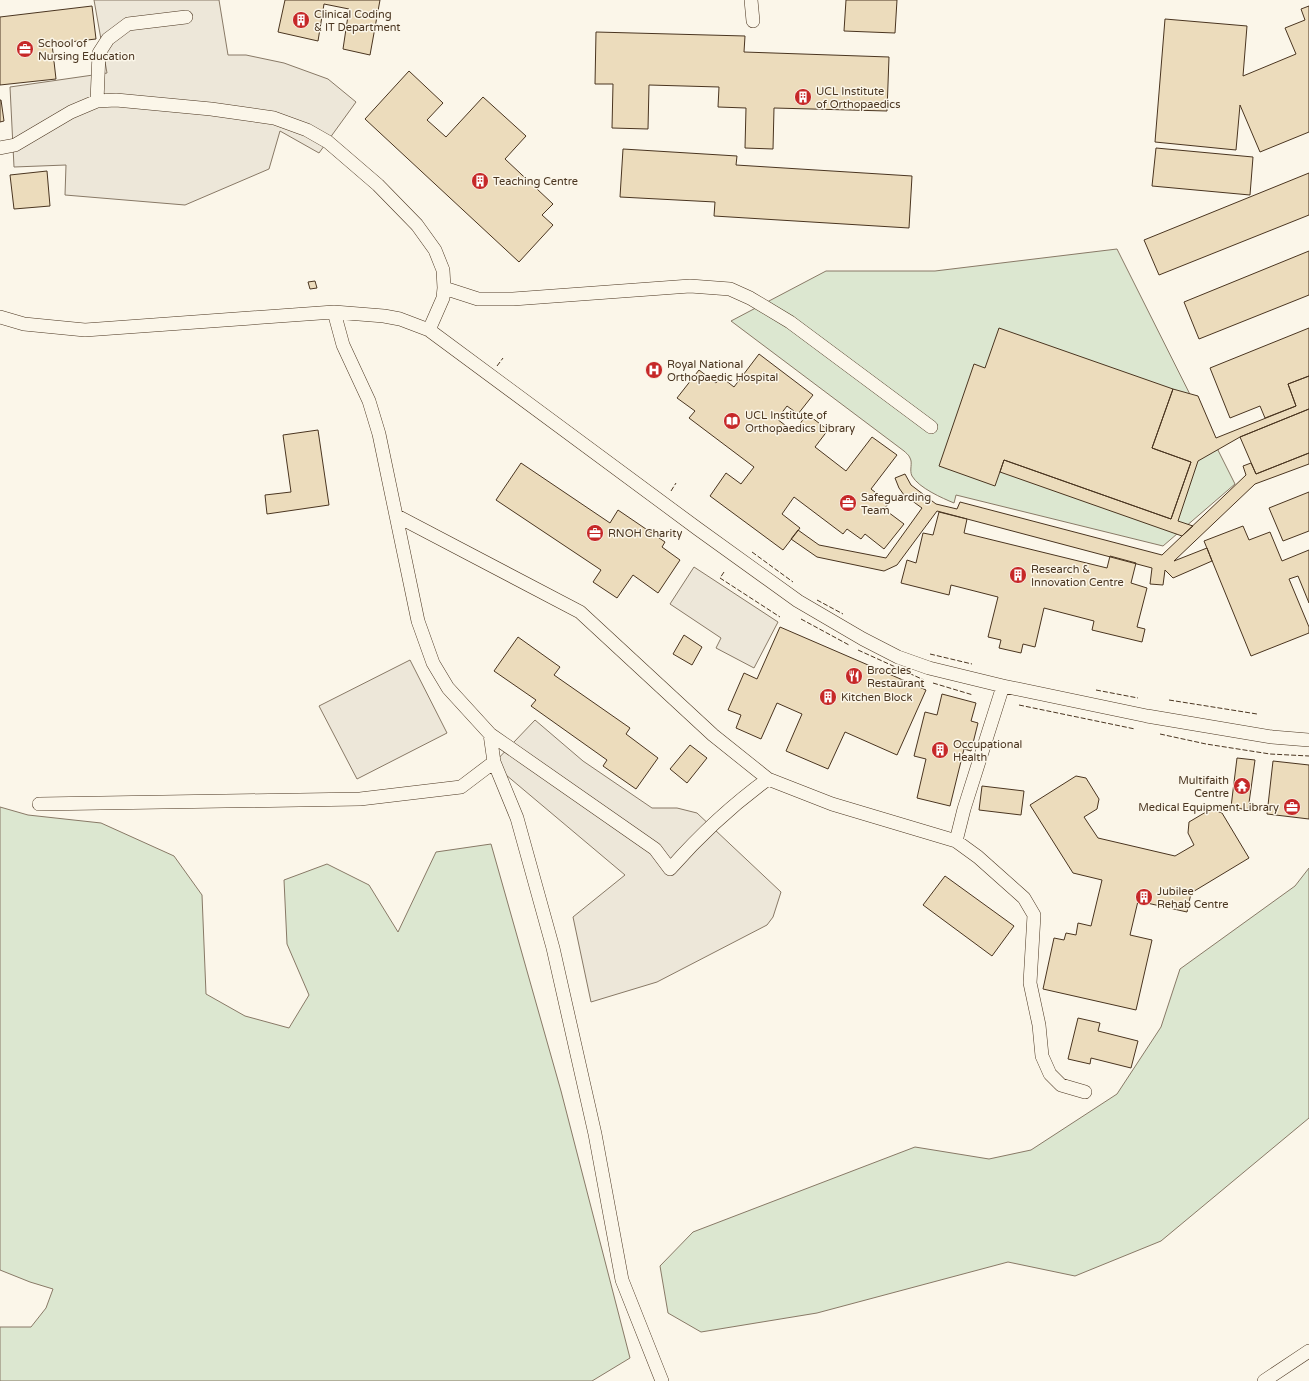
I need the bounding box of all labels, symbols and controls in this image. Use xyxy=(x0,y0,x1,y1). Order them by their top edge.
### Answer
place label: Clinical Coding & IT Department xyxy=(314,8,401,34)
building icon: Clinical Coding & IT Department xyxy=(291,10,311,30)
place label: School of Nursing Education xyxy=(38,37,135,63)
office icon: School of Nursing Education xyxy=(15,39,35,59)
place label: UCL Institute of Orthopaedics xyxy=(816,85,901,111)
building icon: UCL Institute of Orthopaedics xyxy=(793,87,813,107)
building icon: Teaching Centre xyxy=(470,171,490,191)
place label: Teaching Centre xyxy=(493,175,578,188)
place label: Royal National Orthopaedic Hospital xyxy=(667,358,778,384)
hospital icon: Royal National Orthopaedic Hospital xyxy=(644,360,664,380)
place label: UCL Institute of Orthopaedics Library xyxy=(745,409,855,435)
library icon: UCL Institute of Orthopaedics Library xyxy=(722,411,742,431)
place label: Safeguarding Team xyxy=(861,491,931,517)
office icon: Safeguarding Team xyxy=(838,493,858,513)
office icon: RNOH Charity xyxy=(585,523,605,543)
place label: RNOH Charity xyxy=(608,527,682,540)
place label: Research & Innovation Centre xyxy=(1031,563,1124,589)
building icon: Research & Innovation Centre xyxy=(1008,565,1028,585)
place label: Broccles Restaurant xyxy=(867,664,925,690)
restaurant icon: Broccles Restaurant xyxy=(844,666,864,686)
building icon: Kitchen Block xyxy=(818,687,838,707)
place label: Kitchen Block xyxy=(841,691,912,704)
place label: Occupational Health xyxy=(953,738,1022,764)
building icon: Occupational Health xyxy=(930,740,950,760)
place label: Multifaith Centre xyxy=(1178,774,1229,800)
temple icon: Multifaith Centre xyxy=(1232,776,1252,796)
office icon: Medical Equipment Library xyxy=(1282,797,1302,817)
place label: Medical Equipment Library xyxy=(1138,801,1279,814)
place label: Jubilee Rehab Centre xyxy=(1157,885,1228,911)
building icon: Jubilee Rehab Centre xyxy=(1134,887,1154,907)

